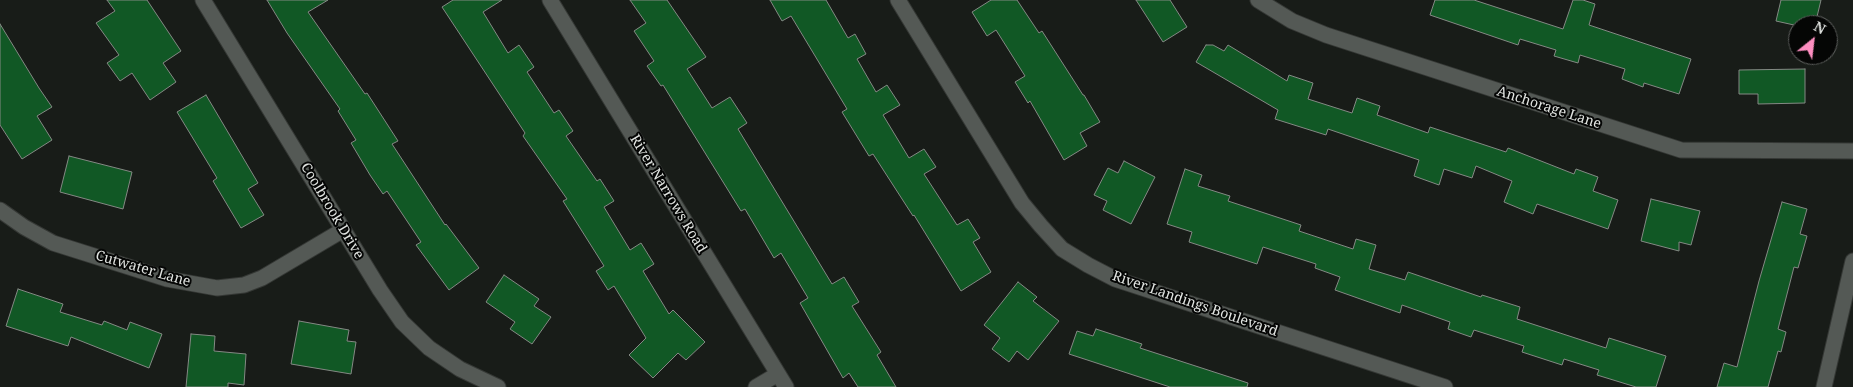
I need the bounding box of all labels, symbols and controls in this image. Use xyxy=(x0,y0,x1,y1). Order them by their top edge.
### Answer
north arrow xyxy=(1788,15,1838,65)
text: N xyxy=(1811,16,1829,38)
street label: Anchorage Lane xyxy=(1495,83,1603,133)
street label: River Narrows Road xyxy=(626,132,710,256)
street label: Coolbrook Drive xyxy=(297,160,367,262)
street label: Cutwater Lane xyxy=(94,247,192,291)
street label: River Landings Boulevard xyxy=(1110,268,1280,340)

